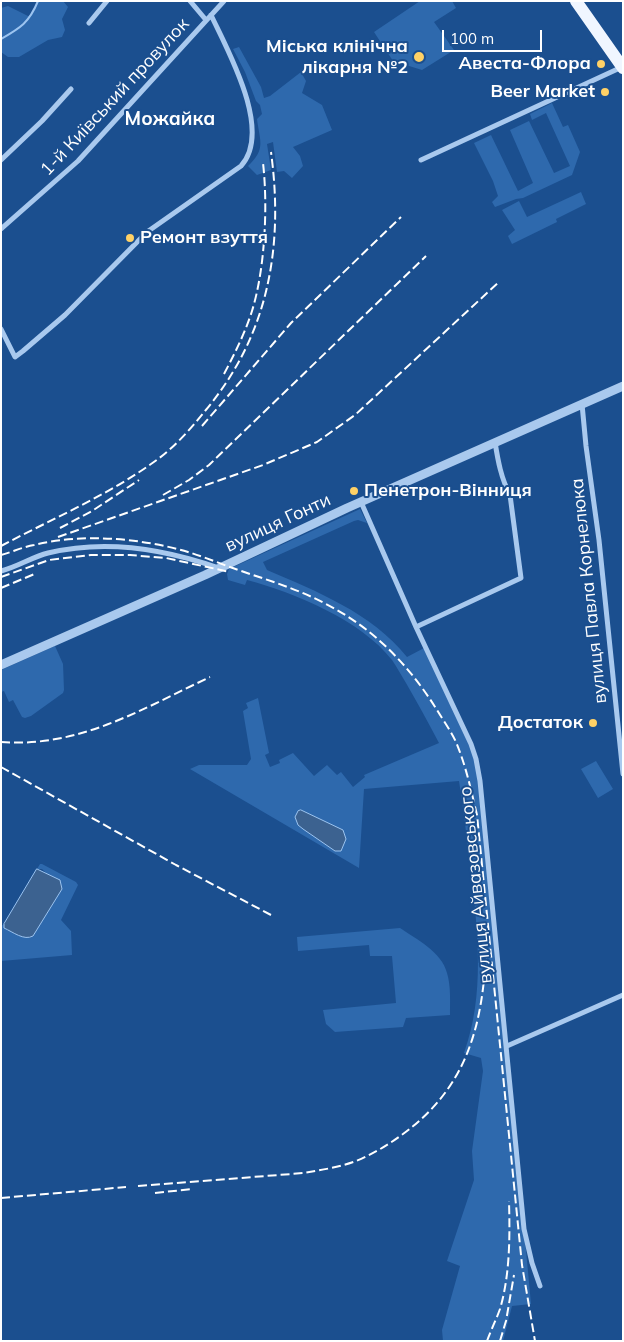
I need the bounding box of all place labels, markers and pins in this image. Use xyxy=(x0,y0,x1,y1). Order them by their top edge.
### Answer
place label: Міська клінічна лікарня №2 xyxy=(266,36,408,78)
marker: Міська клінічна лікарня №2 xyxy=(412,50,426,64)
place label: Авеста-Флора xyxy=(459,53,591,75)
marker: Авеста-Флора xyxy=(595,58,607,70)
place label: Beer Market xyxy=(491,81,595,103)
marker: Beer Market xyxy=(599,86,611,98)
place label: Ремонт взуття xyxy=(140,227,268,249)
marker: Ремонт взуття xyxy=(124,232,136,244)
place label: Пенетрон-Вінниця xyxy=(364,480,532,502)
marker: Пенетрон-Вінниця xyxy=(348,485,360,497)
place label: Достаток xyxy=(498,712,583,734)
marker: Достаток xyxy=(587,717,599,729)

